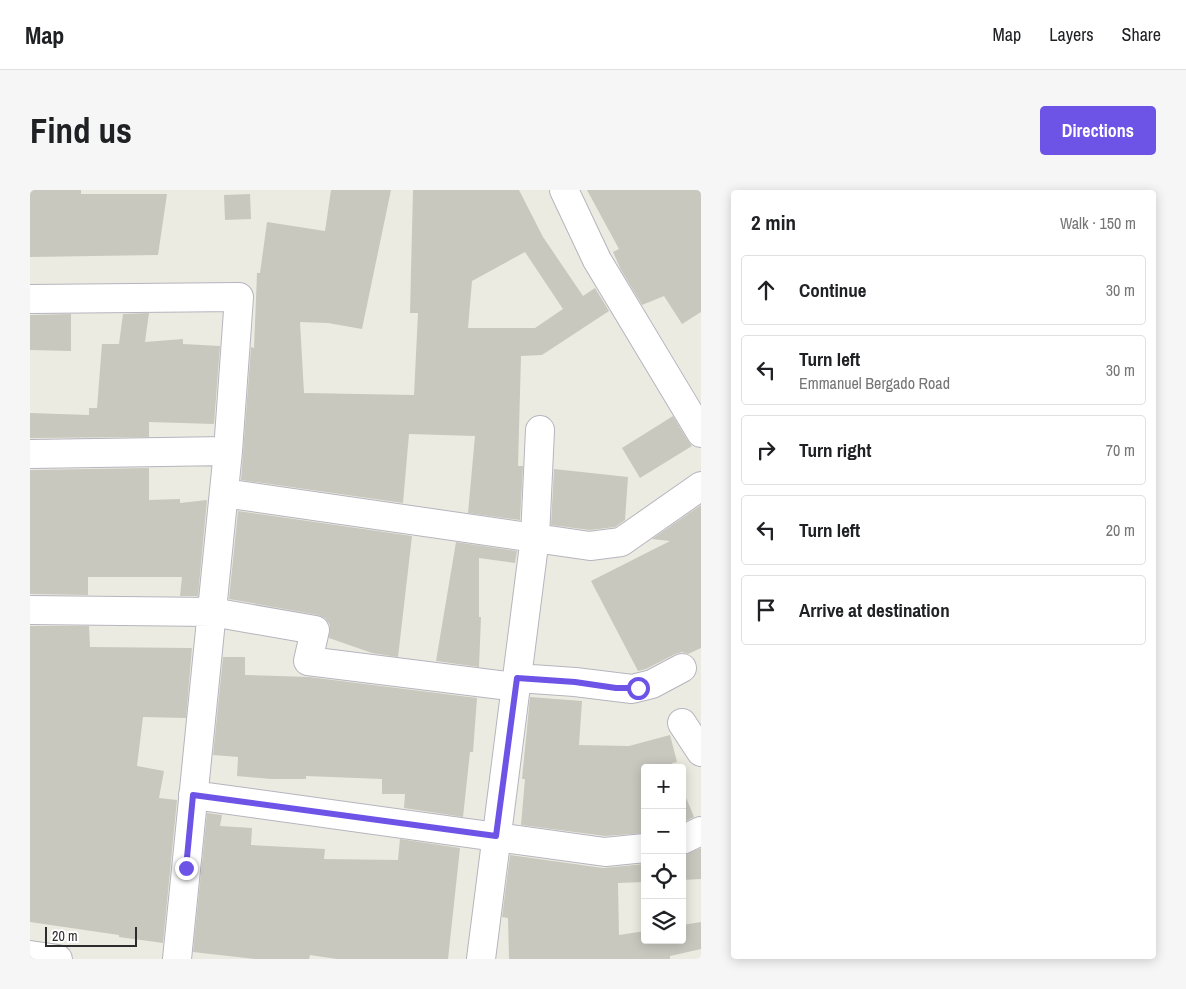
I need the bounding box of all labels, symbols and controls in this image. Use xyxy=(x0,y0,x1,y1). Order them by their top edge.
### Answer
text: Map xyxy=(25,19,64,51)
text: Map xyxy=(993,22,1021,47)
text: Layers xyxy=(1049,22,1094,47)
text: Share xyxy=(1122,22,1161,47)
button: Directions xyxy=(1040,106,1156,155)
text: Find us xyxy=(30,107,132,154)
text: 2 min xyxy=(751,208,796,237)
text: Walk · 150 m xyxy=(1060,212,1136,234)
icon: ahead xyxy=(752,276,780,304)
text: Continue xyxy=(799,277,867,303)
text: 30 m xyxy=(1106,279,1135,301)
text: Turn left xyxy=(799,346,860,372)
icon: left xyxy=(752,356,780,384)
text: 30 m xyxy=(1106,359,1135,381)
text: Emmanuel Bergado Road xyxy=(799,372,950,394)
icon: right xyxy=(752,436,780,464)
text: Turn right xyxy=(799,437,871,463)
text: 70 m xyxy=(1106,439,1135,461)
icon: left xyxy=(752,516,780,544)
text: Turn left xyxy=(799,517,860,543)
text: 20 m xyxy=(1106,519,1135,541)
icon: arrive xyxy=(752,596,780,624)
text: Arrive at destination xyxy=(799,597,950,623)
route start xyxy=(627,677,650,700)
map controls xyxy=(641,764,686,944)
button: + xyxy=(641,764,686,809)
button: − xyxy=(641,809,686,854)
button: locate xyxy=(641,854,686,899)
route end xyxy=(175,857,198,880)
button: layers xyxy=(641,899,686,944)
scale bar xyxy=(45,924,138,947)
text: 20 m xyxy=(52,927,78,945)

